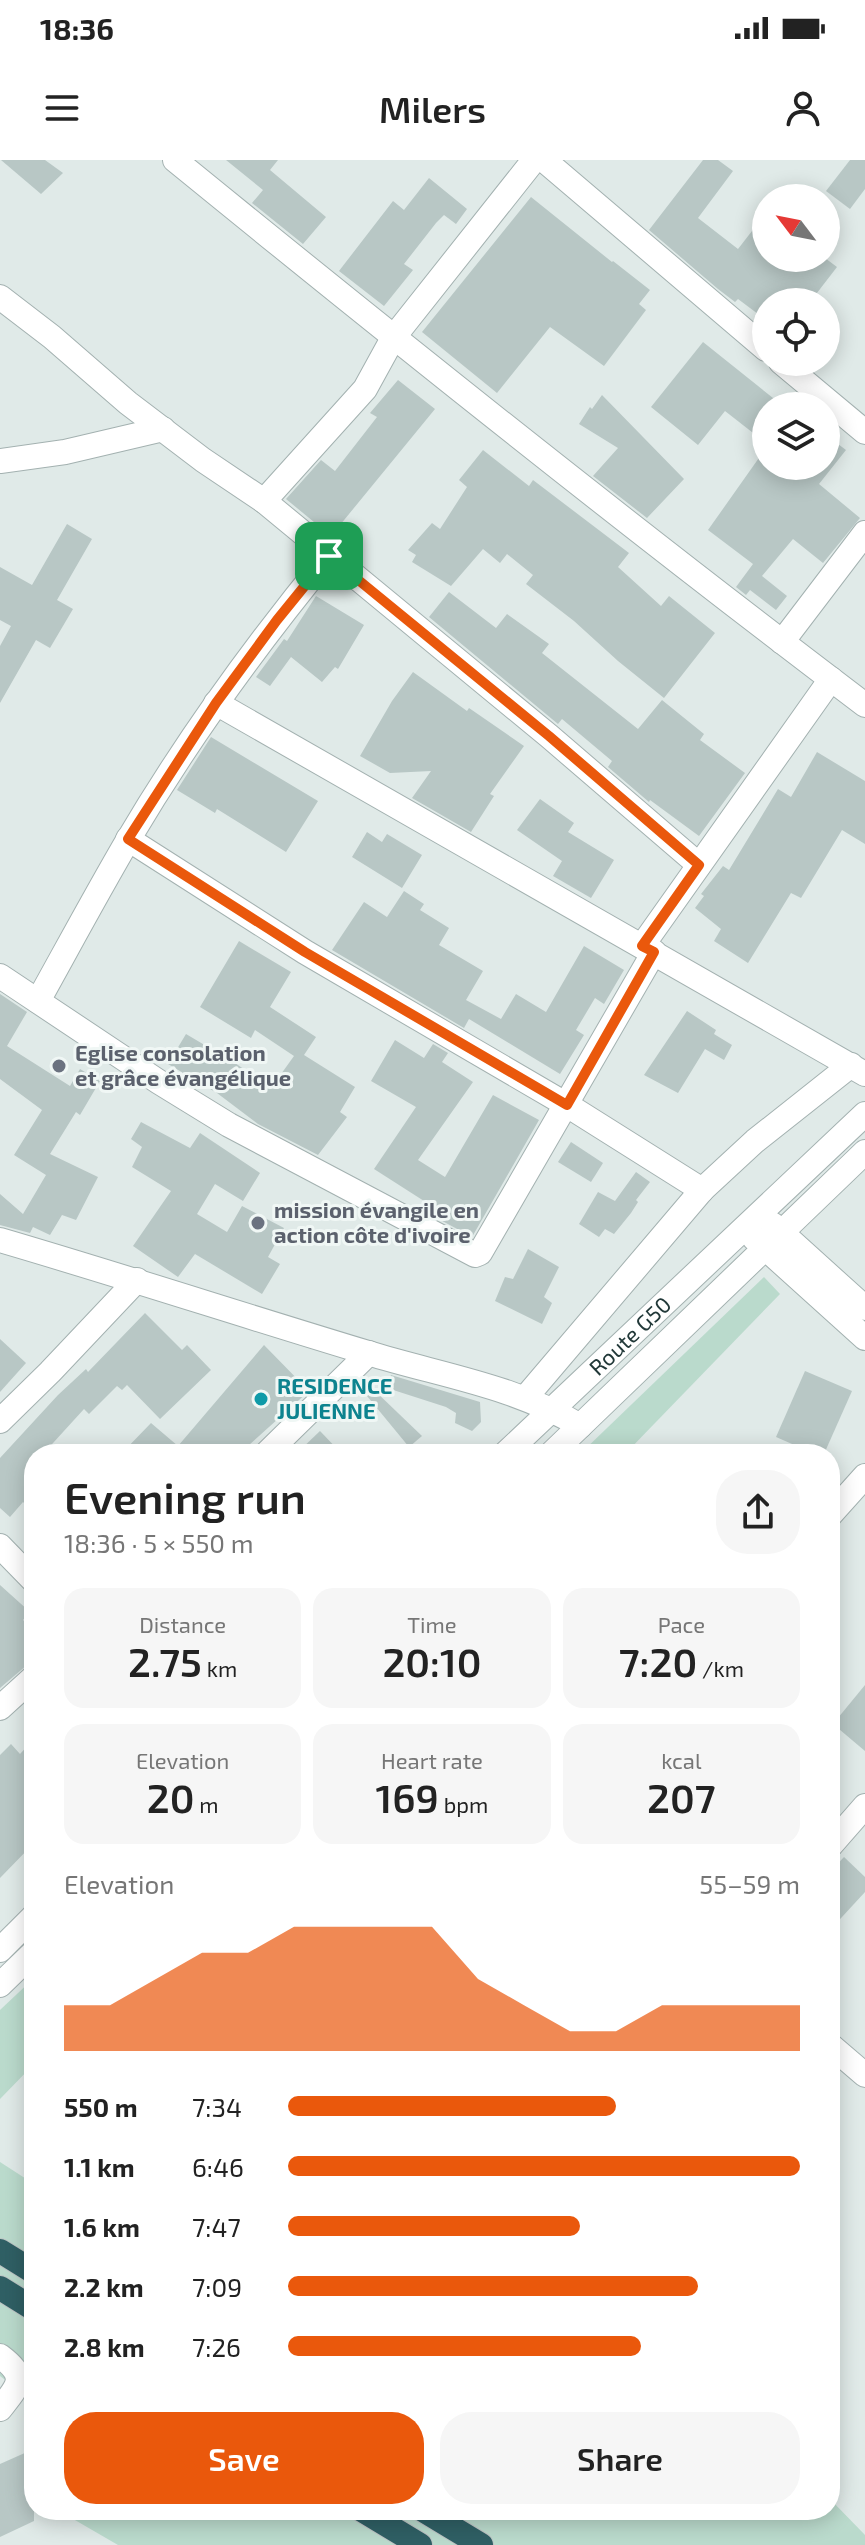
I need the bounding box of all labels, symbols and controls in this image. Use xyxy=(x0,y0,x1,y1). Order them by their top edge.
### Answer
text: 18:36 xyxy=(40,10,114,46)
icon: menu xyxy=(40,86,84,130)
icon: person xyxy=(781,86,825,130)
text: Milers xyxy=(379,87,486,130)
north arrow xyxy=(752,184,840,272)
map controls xyxy=(752,184,840,480)
button: locate xyxy=(752,288,840,376)
button: layers xyxy=(752,392,840,480)
pin xyxy=(295,522,363,590)
icon: arrive xyxy=(307,534,351,578)
place label: Eglise consolation et grâce évangélique xyxy=(75,1039,291,1090)
marker: Eglise consolation et grâce évangélique xyxy=(50,1057,68,1075)
place label: mission évangile en action côte d'ivoire xyxy=(274,1196,479,1247)
marker: mission évangile en action côte d'ivoire xyxy=(249,1214,267,1232)
street label: Route G50 xyxy=(583,1291,676,1380)
place label: RESIDENCE JULIENNE xyxy=(277,1372,393,1423)
marker: RESIDENCE JULIENNE xyxy=(252,1390,270,1408)
text: Evening run xyxy=(64,1470,306,1523)
button: share xyxy=(716,1470,800,1554)
text: 18:36 · 5 × 550 m xyxy=(64,1527,254,1558)
text: Distance xyxy=(139,1611,226,1637)
text: Time xyxy=(407,1611,457,1637)
text: Pace xyxy=(658,1611,705,1637)
text: 2.75 xyxy=(128,1637,202,1685)
text: 20:10 xyxy=(382,1637,482,1685)
text: 7:20 xyxy=(619,1637,697,1685)
text: km xyxy=(202,1655,237,1681)
text: /km xyxy=(697,1655,744,1681)
text: Elevation xyxy=(136,1747,229,1773)
text: Heart rate xyxy=(381,1747,483,1773)
text: kcal xyxy=(661,1747,701,1773)
text: 20 xyxy=(147,1773,194,1821)
text: 169 xyxy=(376,1773,439,1821)
text: 207 xyxy=(647,1773,716,1821)
text: m xyxy=(194,1791,219,1817)
text: bpm xyxy=(439,1791,488,1817)
text: Elevation xyxy=(64,1868,174,1899)
text: 55–59 m xyxy=(699,1868,800,1899)
text: 550 m xyxy=(64,2091,138,2122)
text: 7:34 xyxy=(192,2091,242,2122)
text: 1.1 km xyxy=(64,2151,135,2182)
text: 6:46 xyxy=(192,2151,244,2182)
text: 1.6 km xyxy=(64,2211,140,2242)
text: 7:47 xyxy=(192,2211,241,2242)
text: 2.2 km xyxy=(64,2271,144,2302)
text: 7:09 xyxy=(192,2271,242,2302)
text: 2.8 km xyxy=(64,2331,145,2362)
text: 7:26 xyxy=(192,2331,241,2362)
button: Save xyxy=(64,2412,424,2504)
button: Share xyxy=(440,2412,800,2504)

